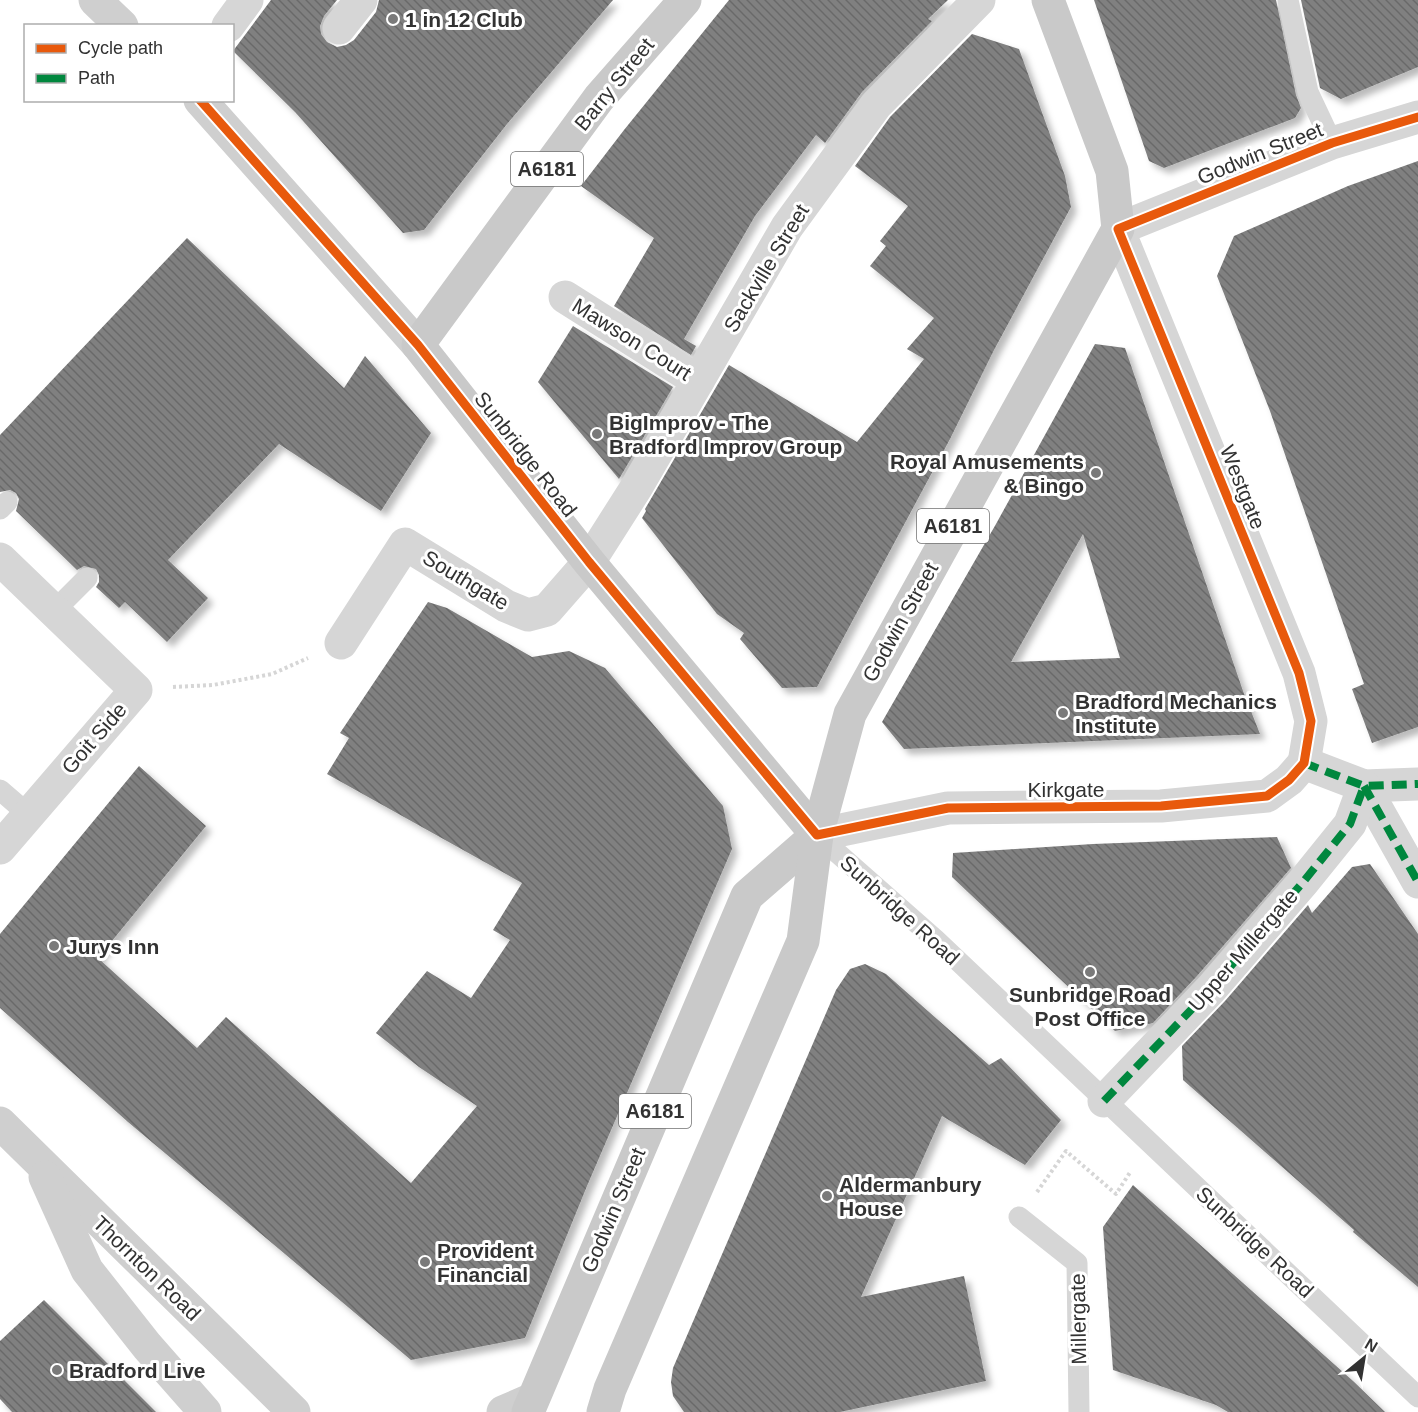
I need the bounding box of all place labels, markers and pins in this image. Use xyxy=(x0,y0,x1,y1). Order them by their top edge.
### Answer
place label: 1 in 12 Club xyxy=(405,8,523,31)
marker: 1 in 12 Club xyxy=(386,12,400,26)
place label: BigImprov - The Bradford Improv Group xyxy=(609,411,842,458)
marker: BigImprov - The Bradford Improv Group xyxy=(590,427,604,441)
place label: Royal Amusements & Bingo xyxy=(890,450,1084,497)
marker: Royal Amusements & Bingo xyxy=(1089,466,1103,480)
place label: Bradford Mechanics Institute xyxy=(1075,690,1277,737)
marker: Bradford Mechanics Institute xyxy=(1056,706,1070,720)
place label: Jurys Inn xyxy=(66,935,159,958)
marker: Jurys Inn xyxy=(47,939,61,953)
marker: Sunbridge Road Post Office xyxy=(1083,965,1097,979)
place label: Sunbridge Road Post Office xyxy=(1009,983,1171,1030)
place label: Aldermanbury House xyxy=(839,1173,982,1220)
marker: Aldermanbury House xyxy=(820,1189,834,1203)
place label: Provident Financial xyxy=(437,1239,534,1286)
marker: Provident Financial xyxy=(418,1255,432,1269)
place label: Bradford Live xyxy=(69,1359,206,1382)
marker: Bradford Live xyxy=(50,1363,64,1377)

